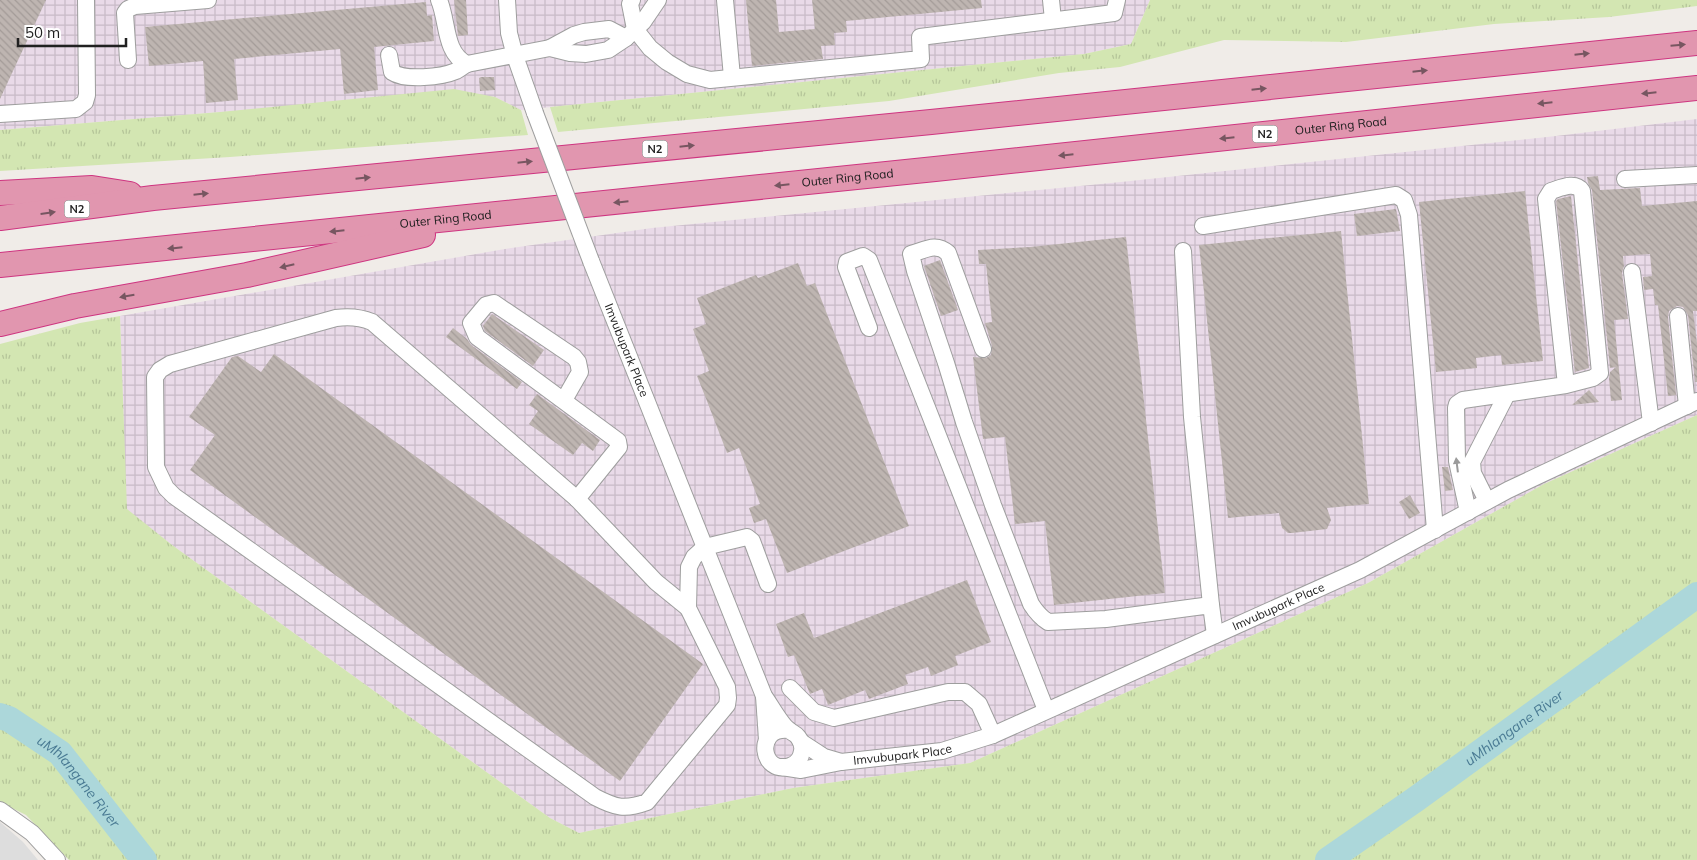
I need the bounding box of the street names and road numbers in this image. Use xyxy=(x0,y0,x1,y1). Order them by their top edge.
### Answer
street label: Outer Ring Road xyxy=(1294,113,1387,138)
road number: N2 xyxy=(1252,126,1278,142)
road number: N2 xyxy=(642,140,668,158)
street label: Outer Ring Road xyxy=(801,165,894,190)
road number: N2 xyxy=(64,200,90,218)
street label: Outer Ring Road xyxy=(399,207,492,231)
street label: Imvubupark Place xyxy=(602,301,652,399)
street label: Imvubupark Place xyxy=(1230,579,1327,633)
street label: Imvubupark Place xyxy=(852,740,954,768)

